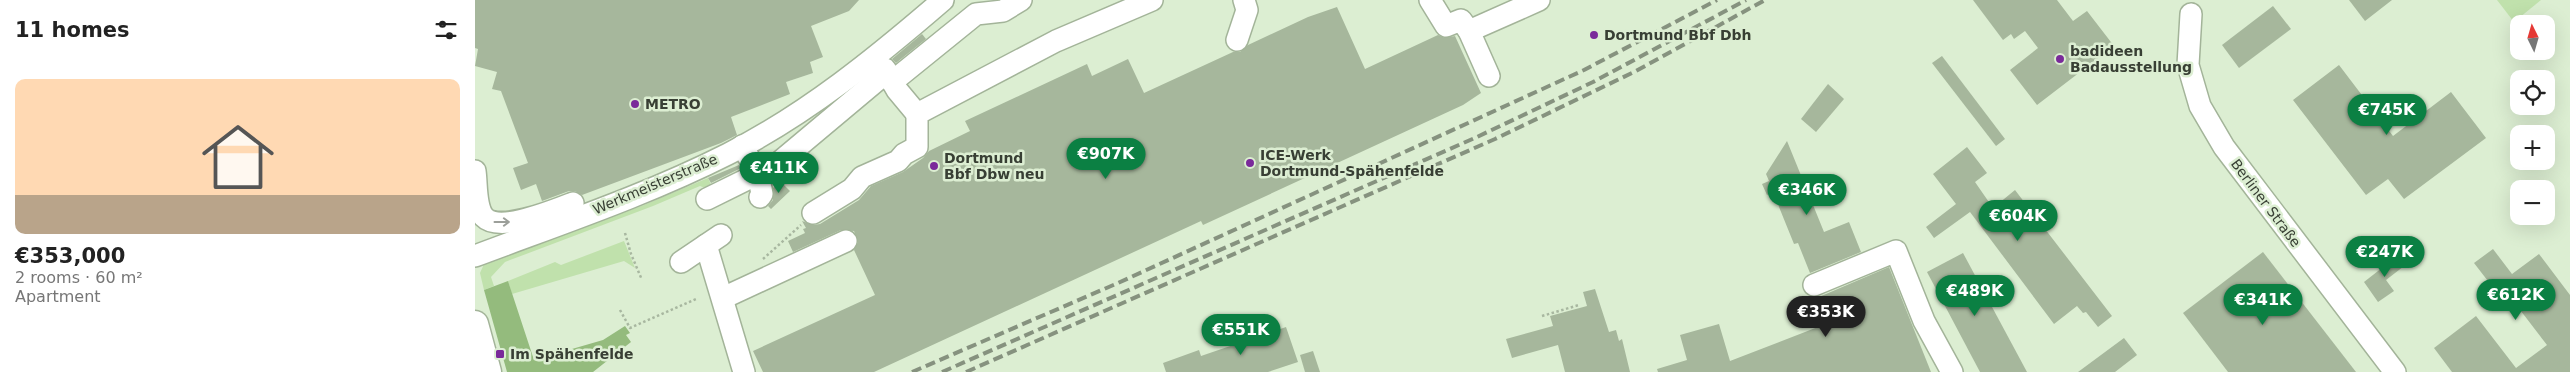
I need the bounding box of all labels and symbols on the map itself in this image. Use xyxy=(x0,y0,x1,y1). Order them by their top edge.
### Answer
north arrow xyxy=(2510,15,2555,60)
place label: Dortmund Bbf Dbh xyxy=(1604,27,1752,43)
marker: Dortmund Bbf Dbh xyxy=(1588,29,1600,41)
place label: badideen Badausstellung xyxy=(2070,43,2192,75)
marker: badideen Badausstellung xyxy=(2054,53,2066,65)
pin: €745K xyxy=(2352,94,2422,136)
place label: METRO xyxy=(645,96,701,112)
marker: METRO xyxy=(629,98,641,110)
pin: €907K xyxy=(1071,138,1141,180)
place label: ICE-Werk Dortmund-Spähenfelde xyxy=(1260,147,1444,179)
place label: Dortmund Bbf Dbw neu xyxy=(944,150,1045,182)
street label: Werkmeisterstraße xyxy=(591,151,719,217)
pin: €411K xyxy=(744,152,814,194)
street label: Berliner Straße xyxy=(2228,156,2304,250)
marker: ICE-Werk Dortmund-Spähenfelde xyxy=(1244,157,1256,169)
marker: Dortmund Bbf Dbw neu xyxy=(928,160,940,172)
pin: €346K xyxy=(1772,174,1842,216)
pin: €604K xyxy=(1983,200,2053,242)
one-way arrow xyxy=(494,217,510,227)
pin: €247K xyxy=(2350,236,2420,278)
pin: €489K xyxy=(1940,274,2010,317)
pin: €612K xyxy=(2481,278,2551,321)
pin: €341K xyxy=(2228,284,2298,326)
pin: €353K xyxy=(1791,296,1861,338)
pin: €551K xyxy=(1206,314,1276,356)
place label: Im Spähenfelde xyxy=(510,346,634,362)
marker: Im Spähenfelde xyxy=(494,348,506,360)

